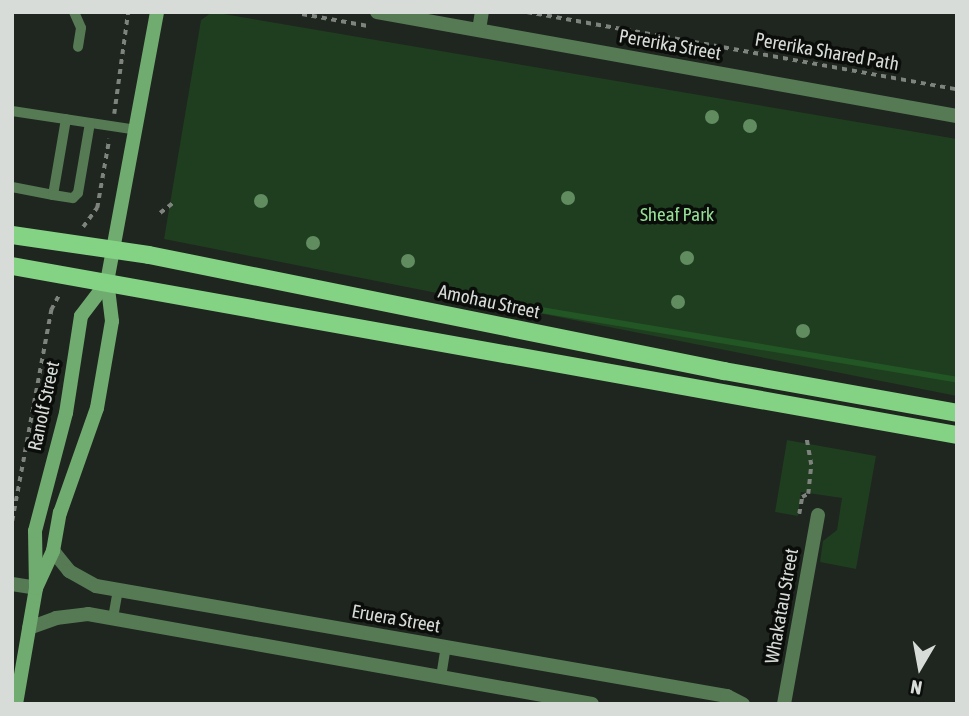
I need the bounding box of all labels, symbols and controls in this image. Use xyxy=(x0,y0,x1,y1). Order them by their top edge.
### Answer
street label: Pererika Street xyxy=(617,25,723,65)
street label: Pererika Shared Path xyxy=(753,28,901,76)
park label: Sheaf Park xyxy=(640,204,714,226)
street label: Amohau Street xyxy=(436,280,542,324)
street label: Ranolf Street xyxy=(23,359,65,453)
street label: Whakatau Street xyxy=(761,547,803,665)
street label: Eruera Street xyxy=(350,600,442,638)
north arrow xyxy=(885,632,955,702)
text: N xyxy=(909,676,924,699)

